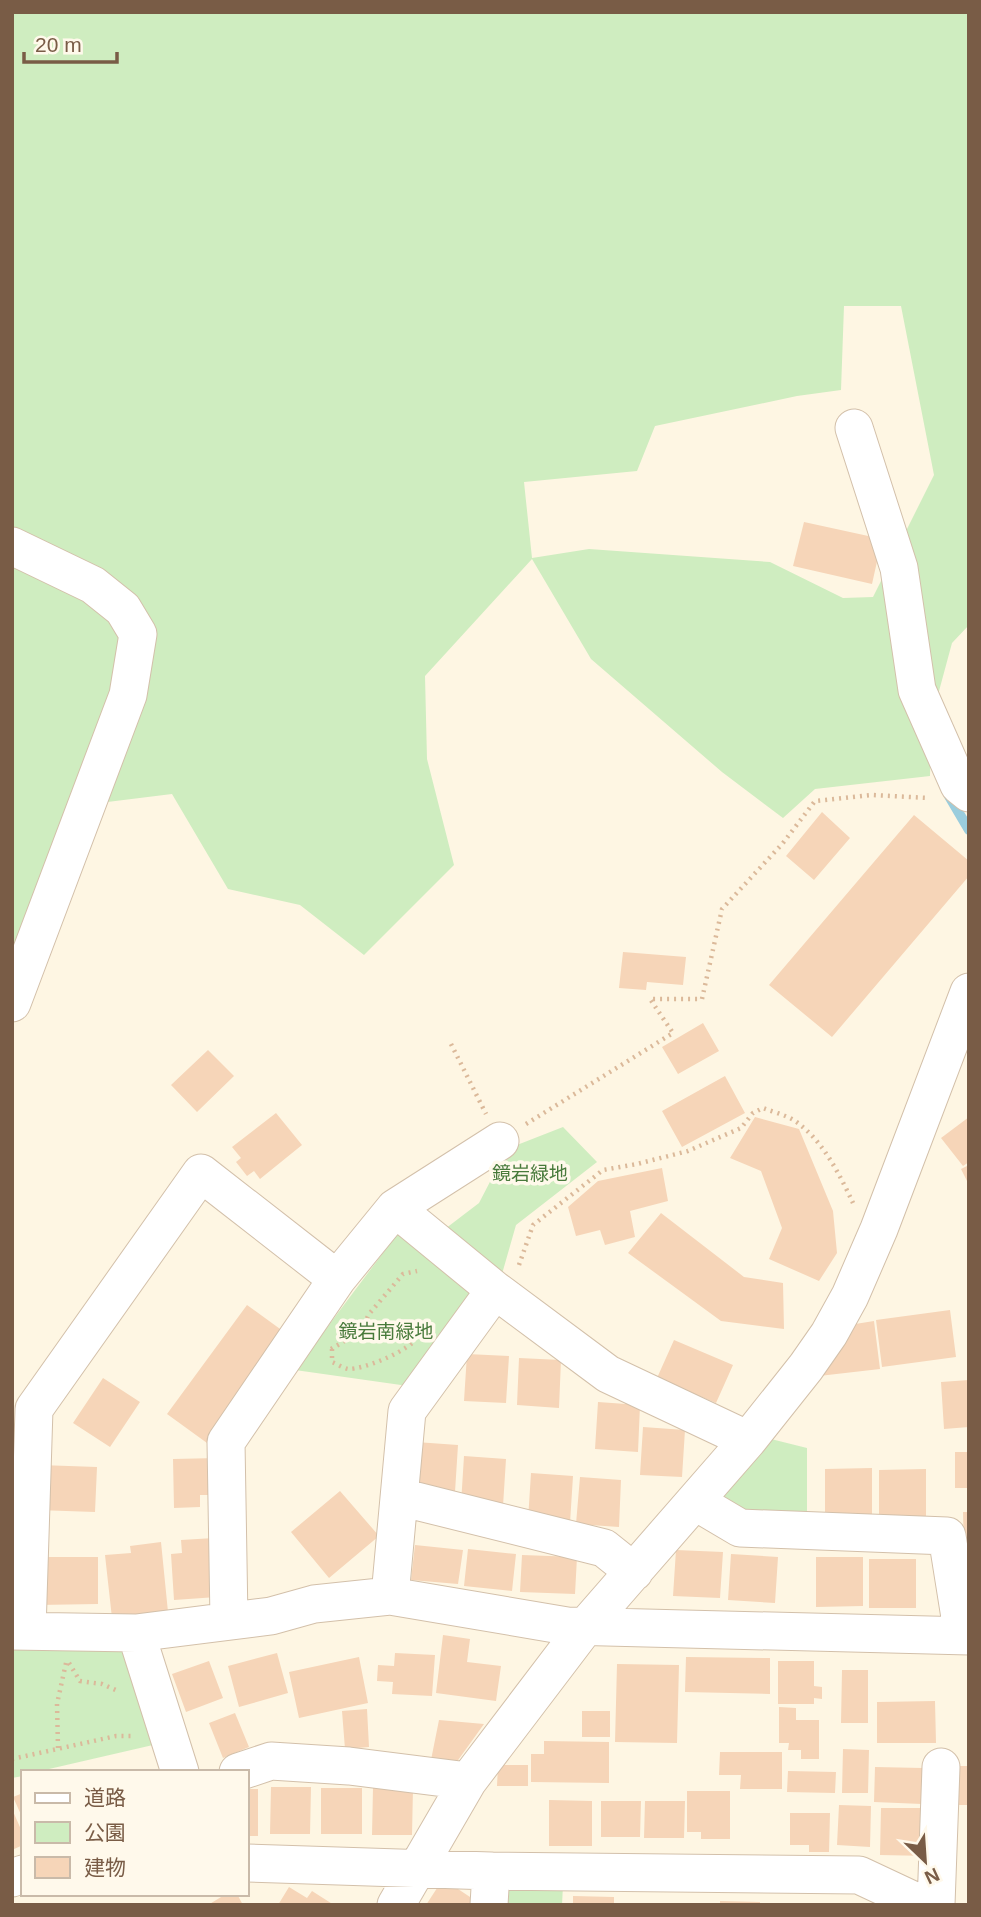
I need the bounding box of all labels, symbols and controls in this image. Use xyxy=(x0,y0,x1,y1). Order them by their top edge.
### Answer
scale bar xyxy=(24,21,117,65)
text: 20 m xyxy=(35,33,82,56)
park label: 鏡岩緑地 xyxy=(492,1163,568,1184)
park label: 鏡岩南緑地 xyxy=(338,1321,434,1342)
legend xyxy=(21,1770,248,1896)
text: 道路 xyxy=(84,1786,126,1809)
text: 公園 xyxy=(84,1821,126,1844)
north arrow xyxy=(890,1826,960,1896)
text: 建物 xyxy=(84,1856,126,1879)
text: N xyxy=(921,1864,943,1888)

